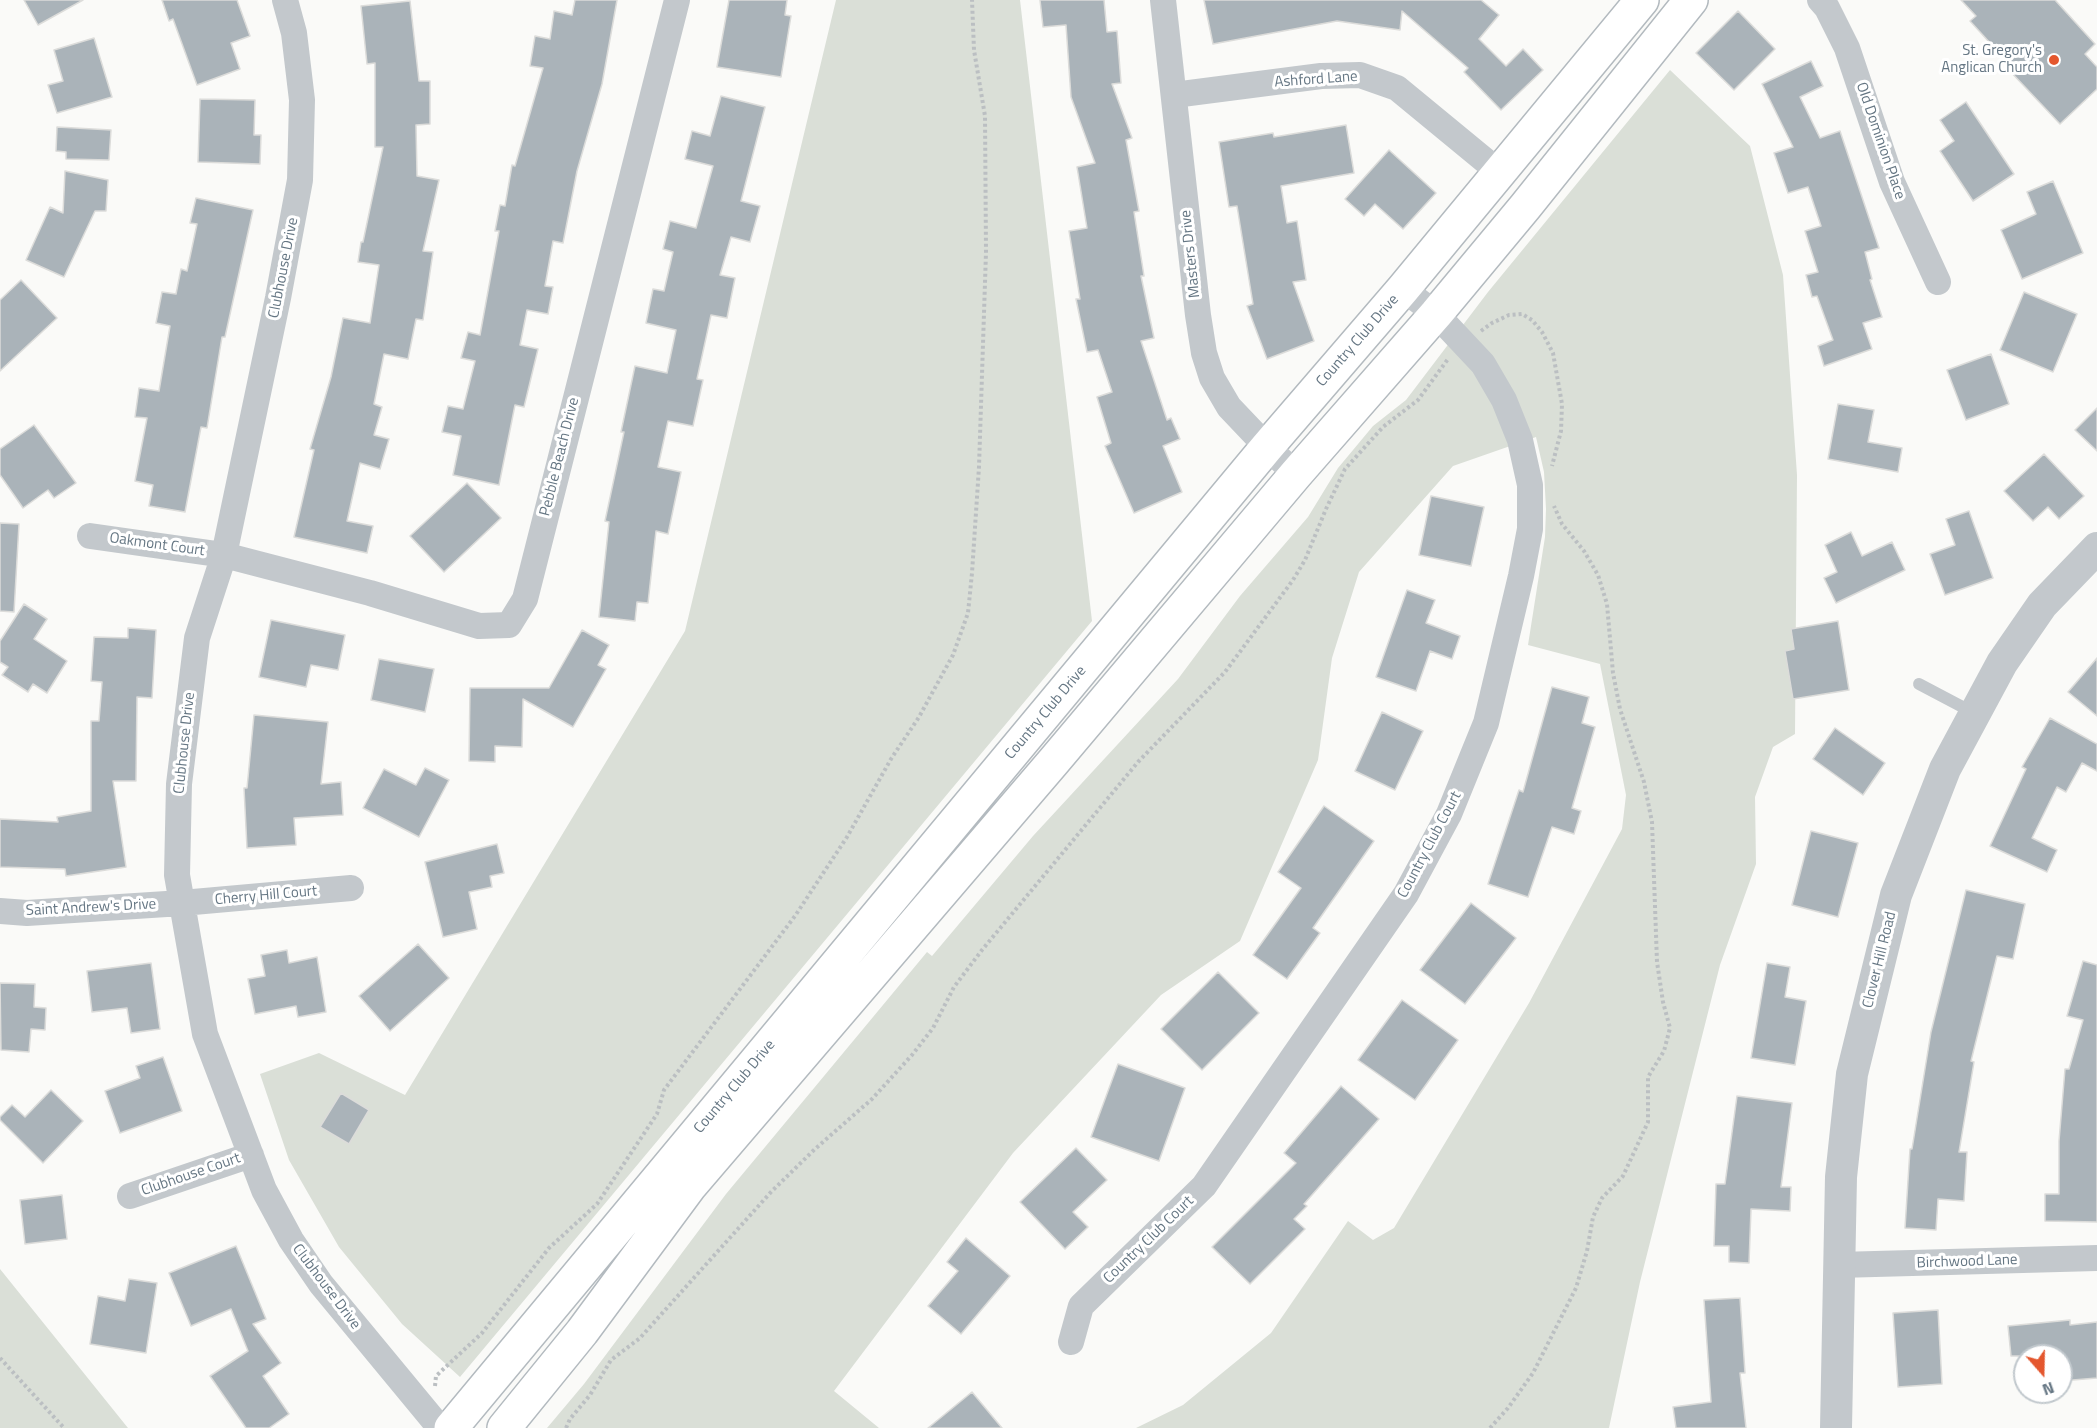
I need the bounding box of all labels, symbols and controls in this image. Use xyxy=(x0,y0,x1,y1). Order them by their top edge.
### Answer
place label: St. Gregory's Anglican Church xyxy=(1941,42,2042,77)
marker: St. Gregory's Anglican Church xyxy=(2047,53,2061,67)
street label: Ashford Lane xyxy=(1274,68,1358,92)
street label: Old Dominion Place xyxy=(1852,80,1908,202)
street label: Masters Drive xyxy=(1177,209,1205,299)
street label: Clubhouse Drive xyxy=(265,216,303,320)
street label: Country Club Drive xyxy=(1313,291,1403,391)
street label: Pebble Beach Drive xyxy=(537,396,583,518)
street label: Oakmont Court xyxy=(108,529,206,561)
street label: Country Club Drive xyxy=(1002,663,1090,763)
street label: Clubhouse Drive xyxy=(171,691,199,795)
street label: Country Club Court xyxy=(1394,789,1466,901)
street label: Cherry Hill Court xyxy=(214,883,318,909)
street label: Saint Andrew's Drive xyxy=(25,896,157,920)
street label: Clover Hill Road xyxy=(1859,910,1901,1010)
street label: Country Club Drive xyxy=(691,1037,779,1137)
street label: Clubhouse Court xyxy=(139,1150,243,1200)
street label: Country Club Court xyxy=(1100,1193,1198,1287)
street label: Clubhouse Drive xyxy=(288,1241,364,1333)
street label: Birchwood Lane xyxy=(1916,1251,2018,1273)
north arrow xyxy=(2013,1344,2073,1404)
text: N xyxy=(2039,1376,2058,1402)

